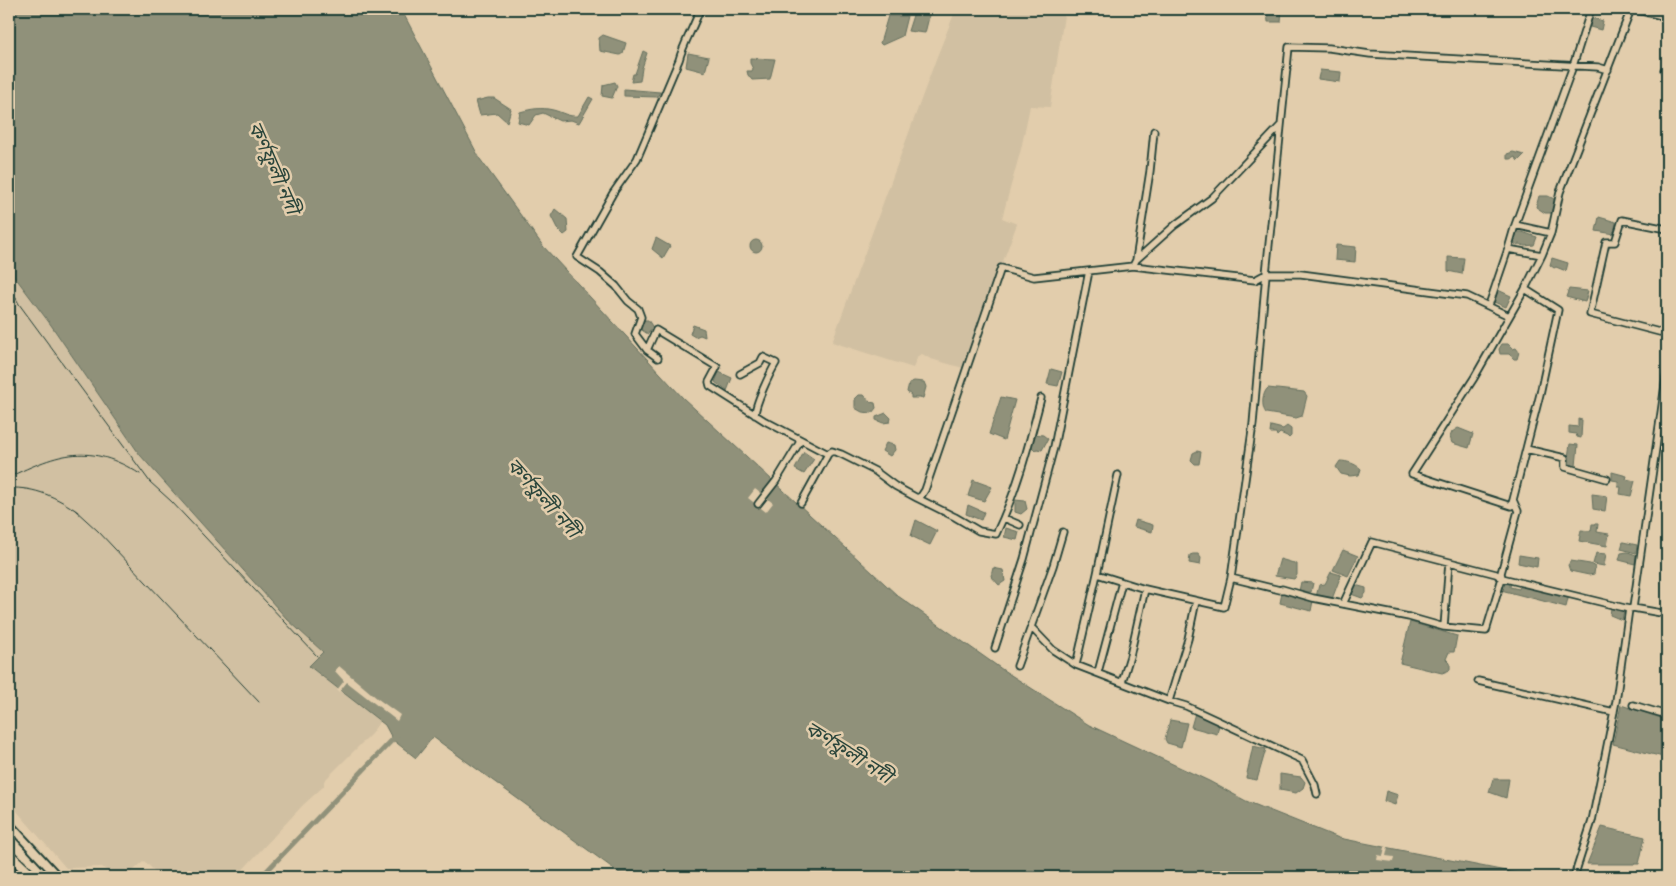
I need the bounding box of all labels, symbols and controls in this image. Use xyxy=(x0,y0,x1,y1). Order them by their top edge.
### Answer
water label: কর্ণফুলী নদী xyxy=(241,118,307,222)
water label: কর্ণফুলী নদী xyxy=(500,453,588,547)
water label: কর্ণফুলী নদী xyxy=(799,716,900,793)

